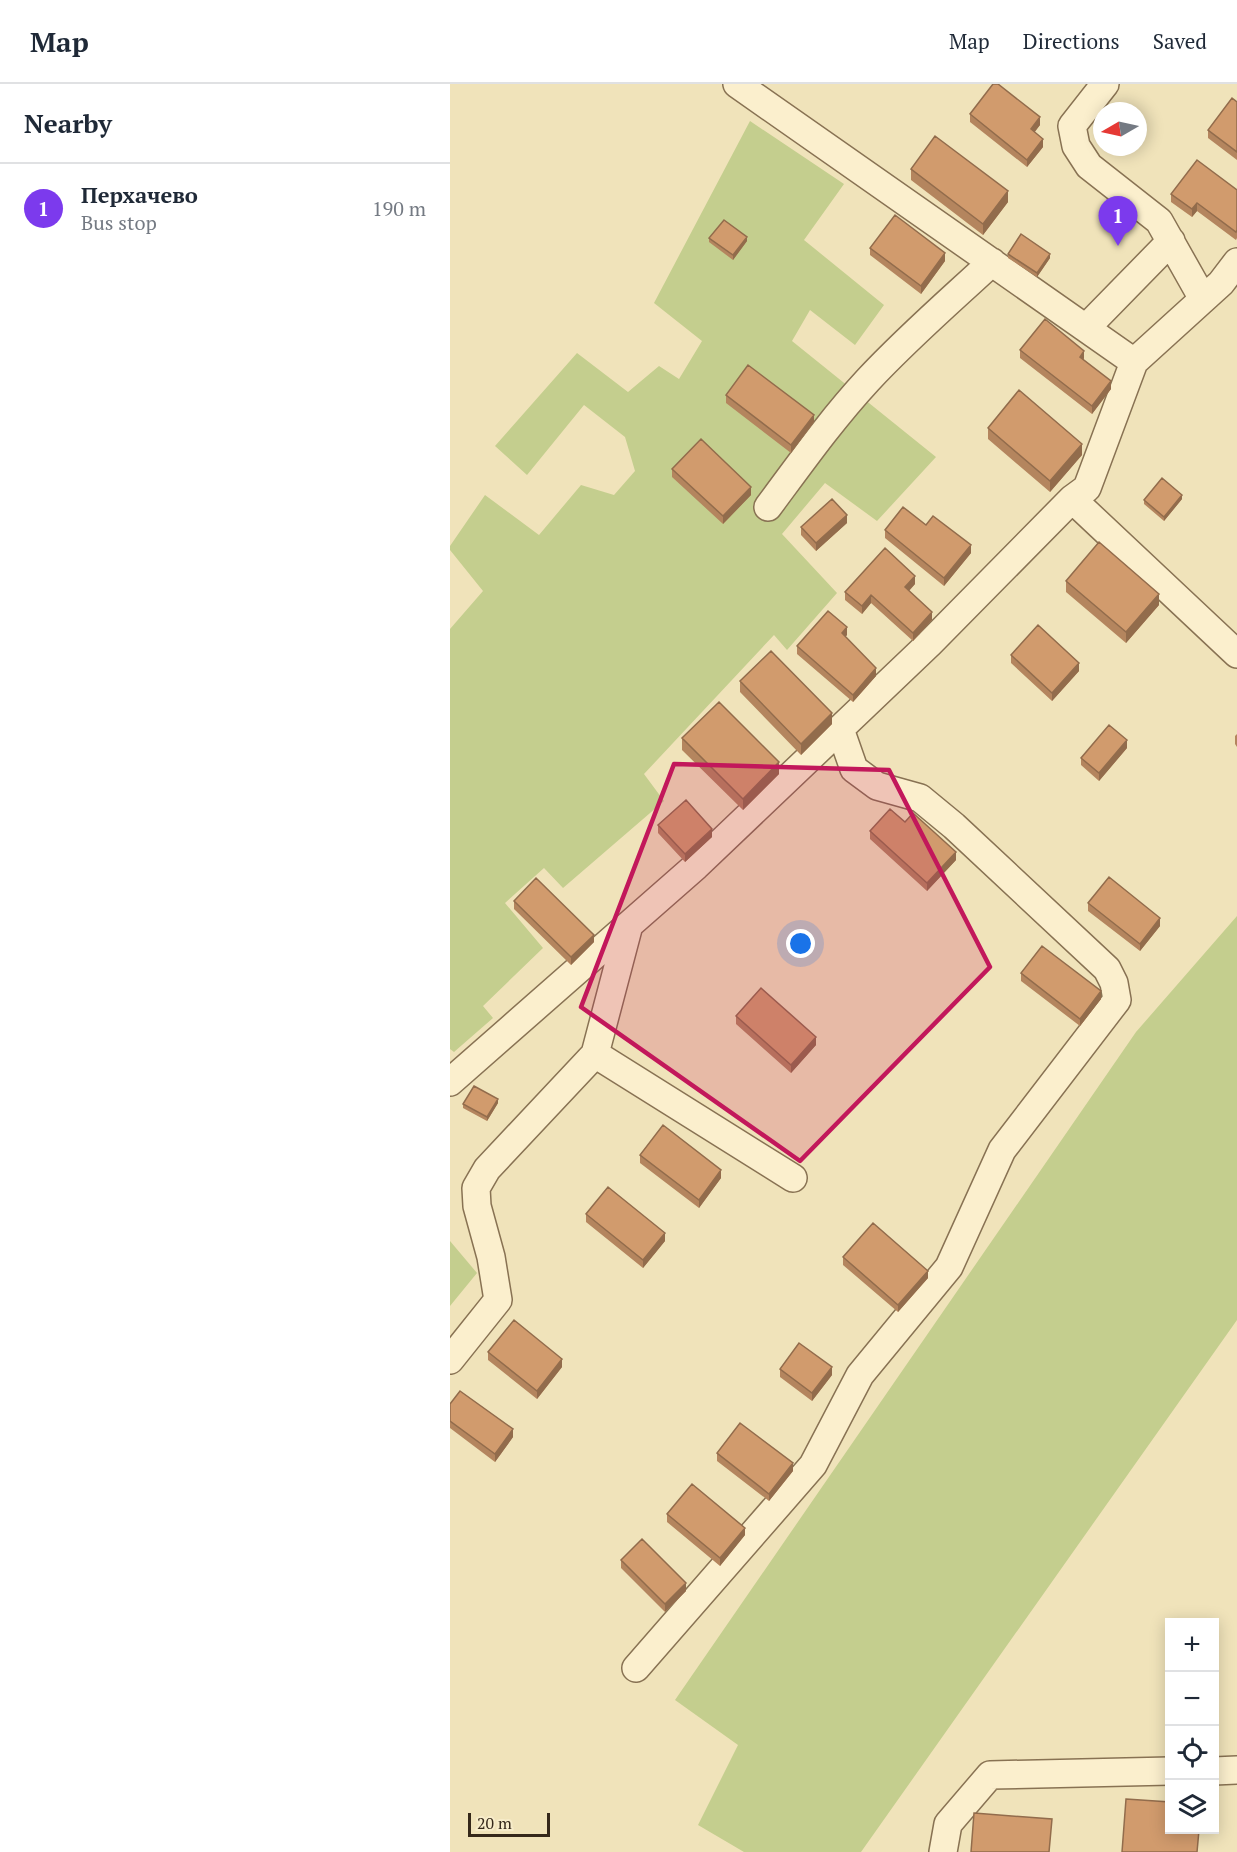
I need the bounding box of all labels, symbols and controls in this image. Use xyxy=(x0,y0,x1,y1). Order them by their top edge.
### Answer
text: Map xyxy=(30,23,89,60)
text: Map xyxy=(949,27,990,55)
text: Directions xyxy=(1023,27,1120,55)
text: Saved xyxy=(1153,27,1207,55)
north arrow xyxy=(1093,102,1147,156)
text: Nearby xyxy=(24,106,112,140)
text: Перхачево xyxy=(81,180,198,209)
text: 1 xyxy=(38,195,49,222)
text: 190 m xyxy=(372,195,426,222)
pin: 1 xyxy=(1098,196,1138,246)
text: Bus stop xyxy=(81,209,157,236)
your location xyxy=(786,929,815,958)
map controls xyxy=(1165,1618,1219,1834)
button: + xyxy=(1165,1618,1219,1672)
button: − xyxy=(1165,1672,1219,1726)
button: locate xyxy=(1165,1726,1219,1780)
button: layers xyxy=(1165,1780,1219,1834)
scale bar xyxy=(468,1810,550,1838)
text: 20 m xyxy=(477,1812,512,1834)

